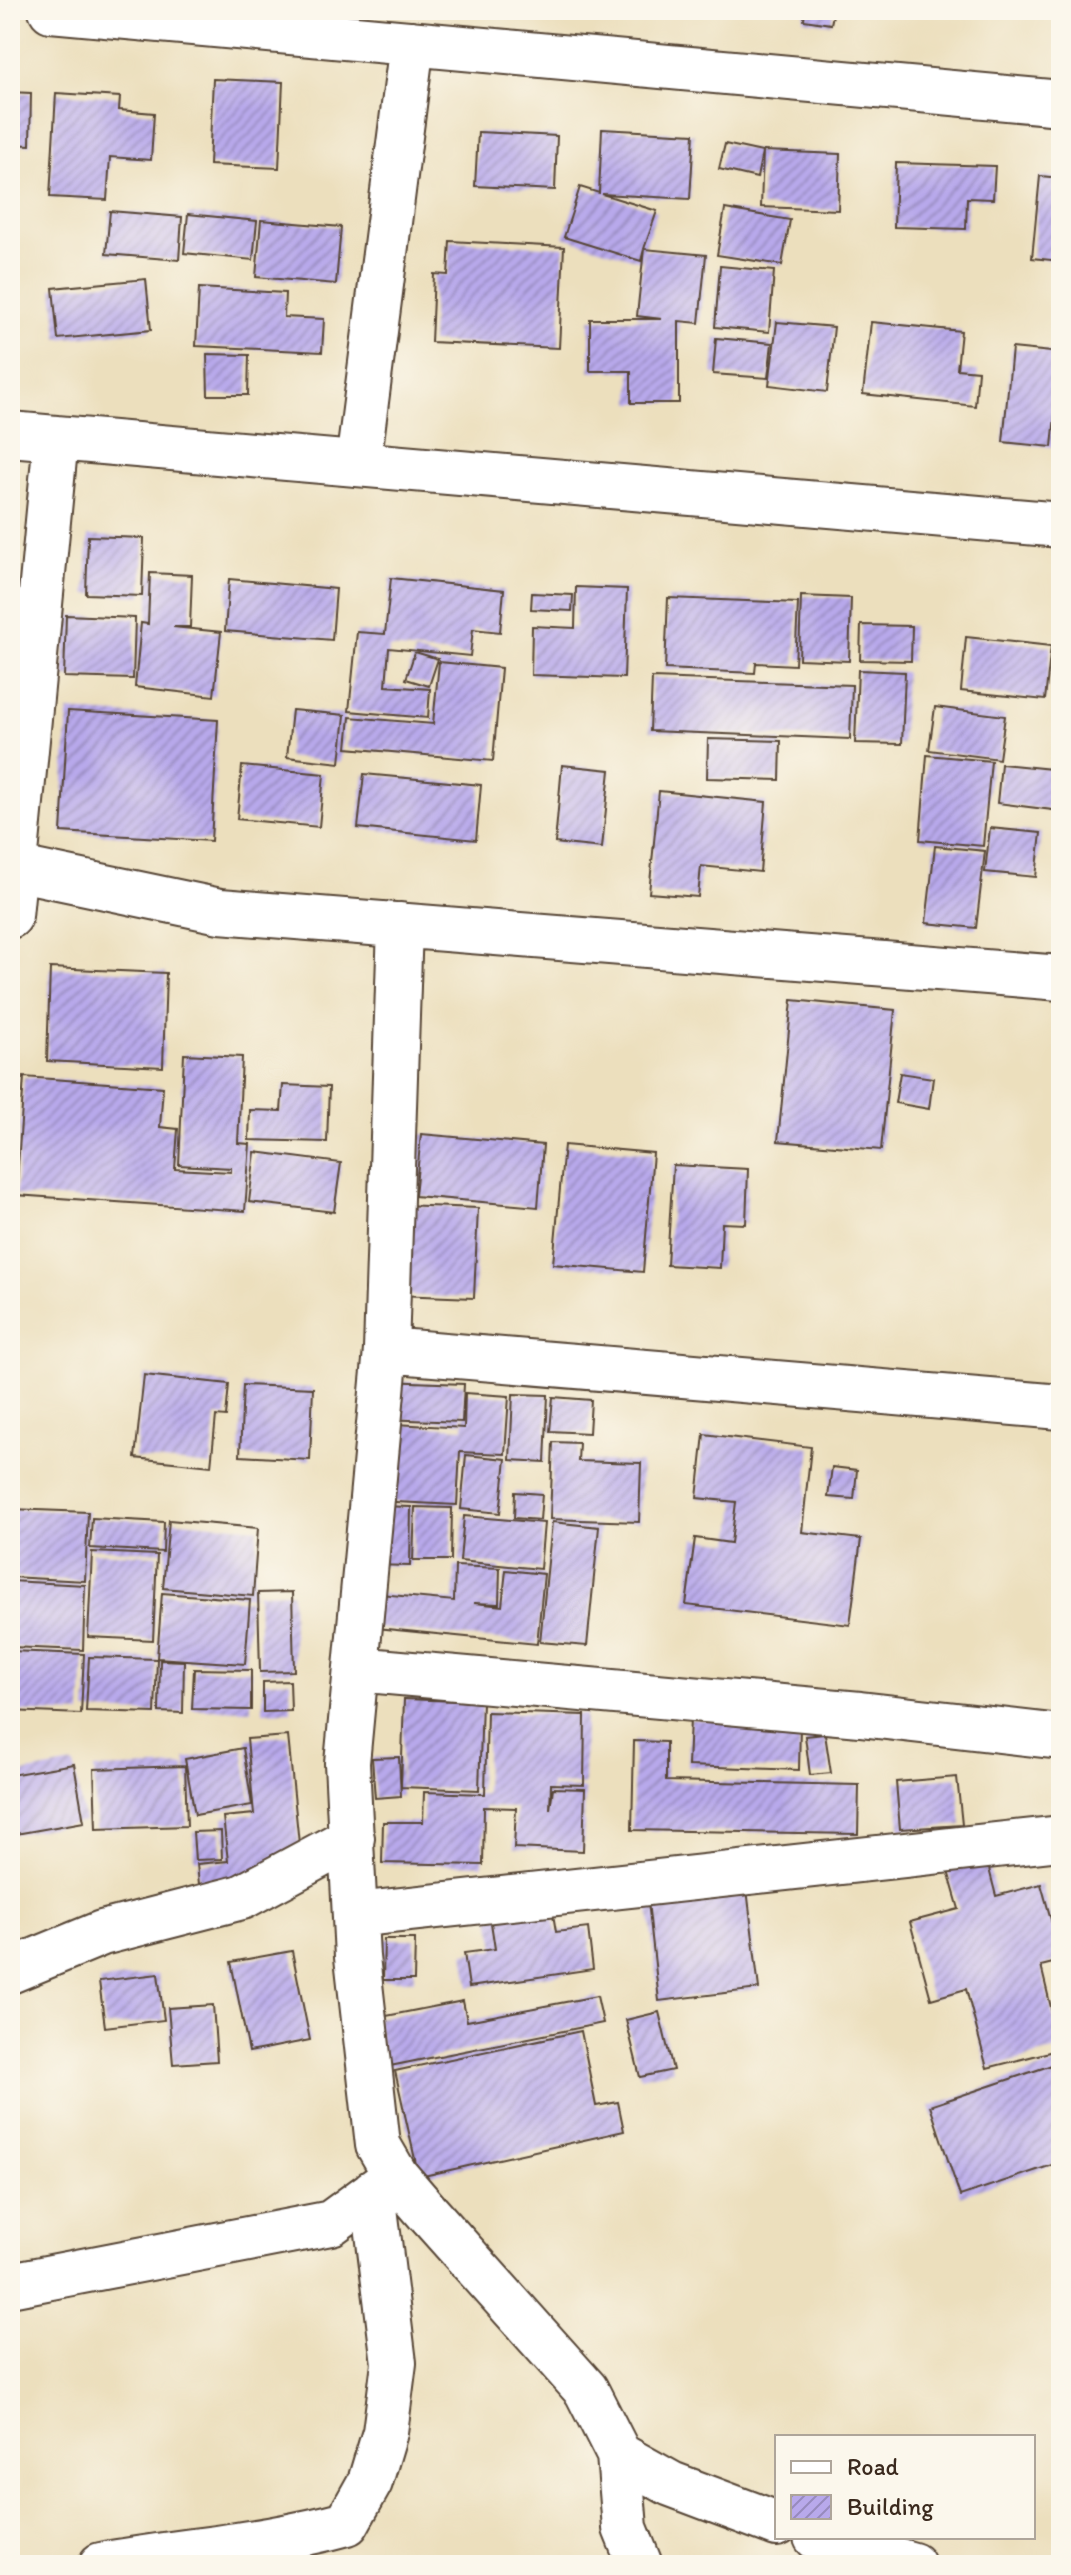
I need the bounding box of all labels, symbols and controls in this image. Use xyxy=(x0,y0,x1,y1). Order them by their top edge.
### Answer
legend xyxy=(775,2435,1035,2539)
text: Road xyxy=(847,2452,899,2481)
text: Building xyxy=(847,2492,934,2521)

